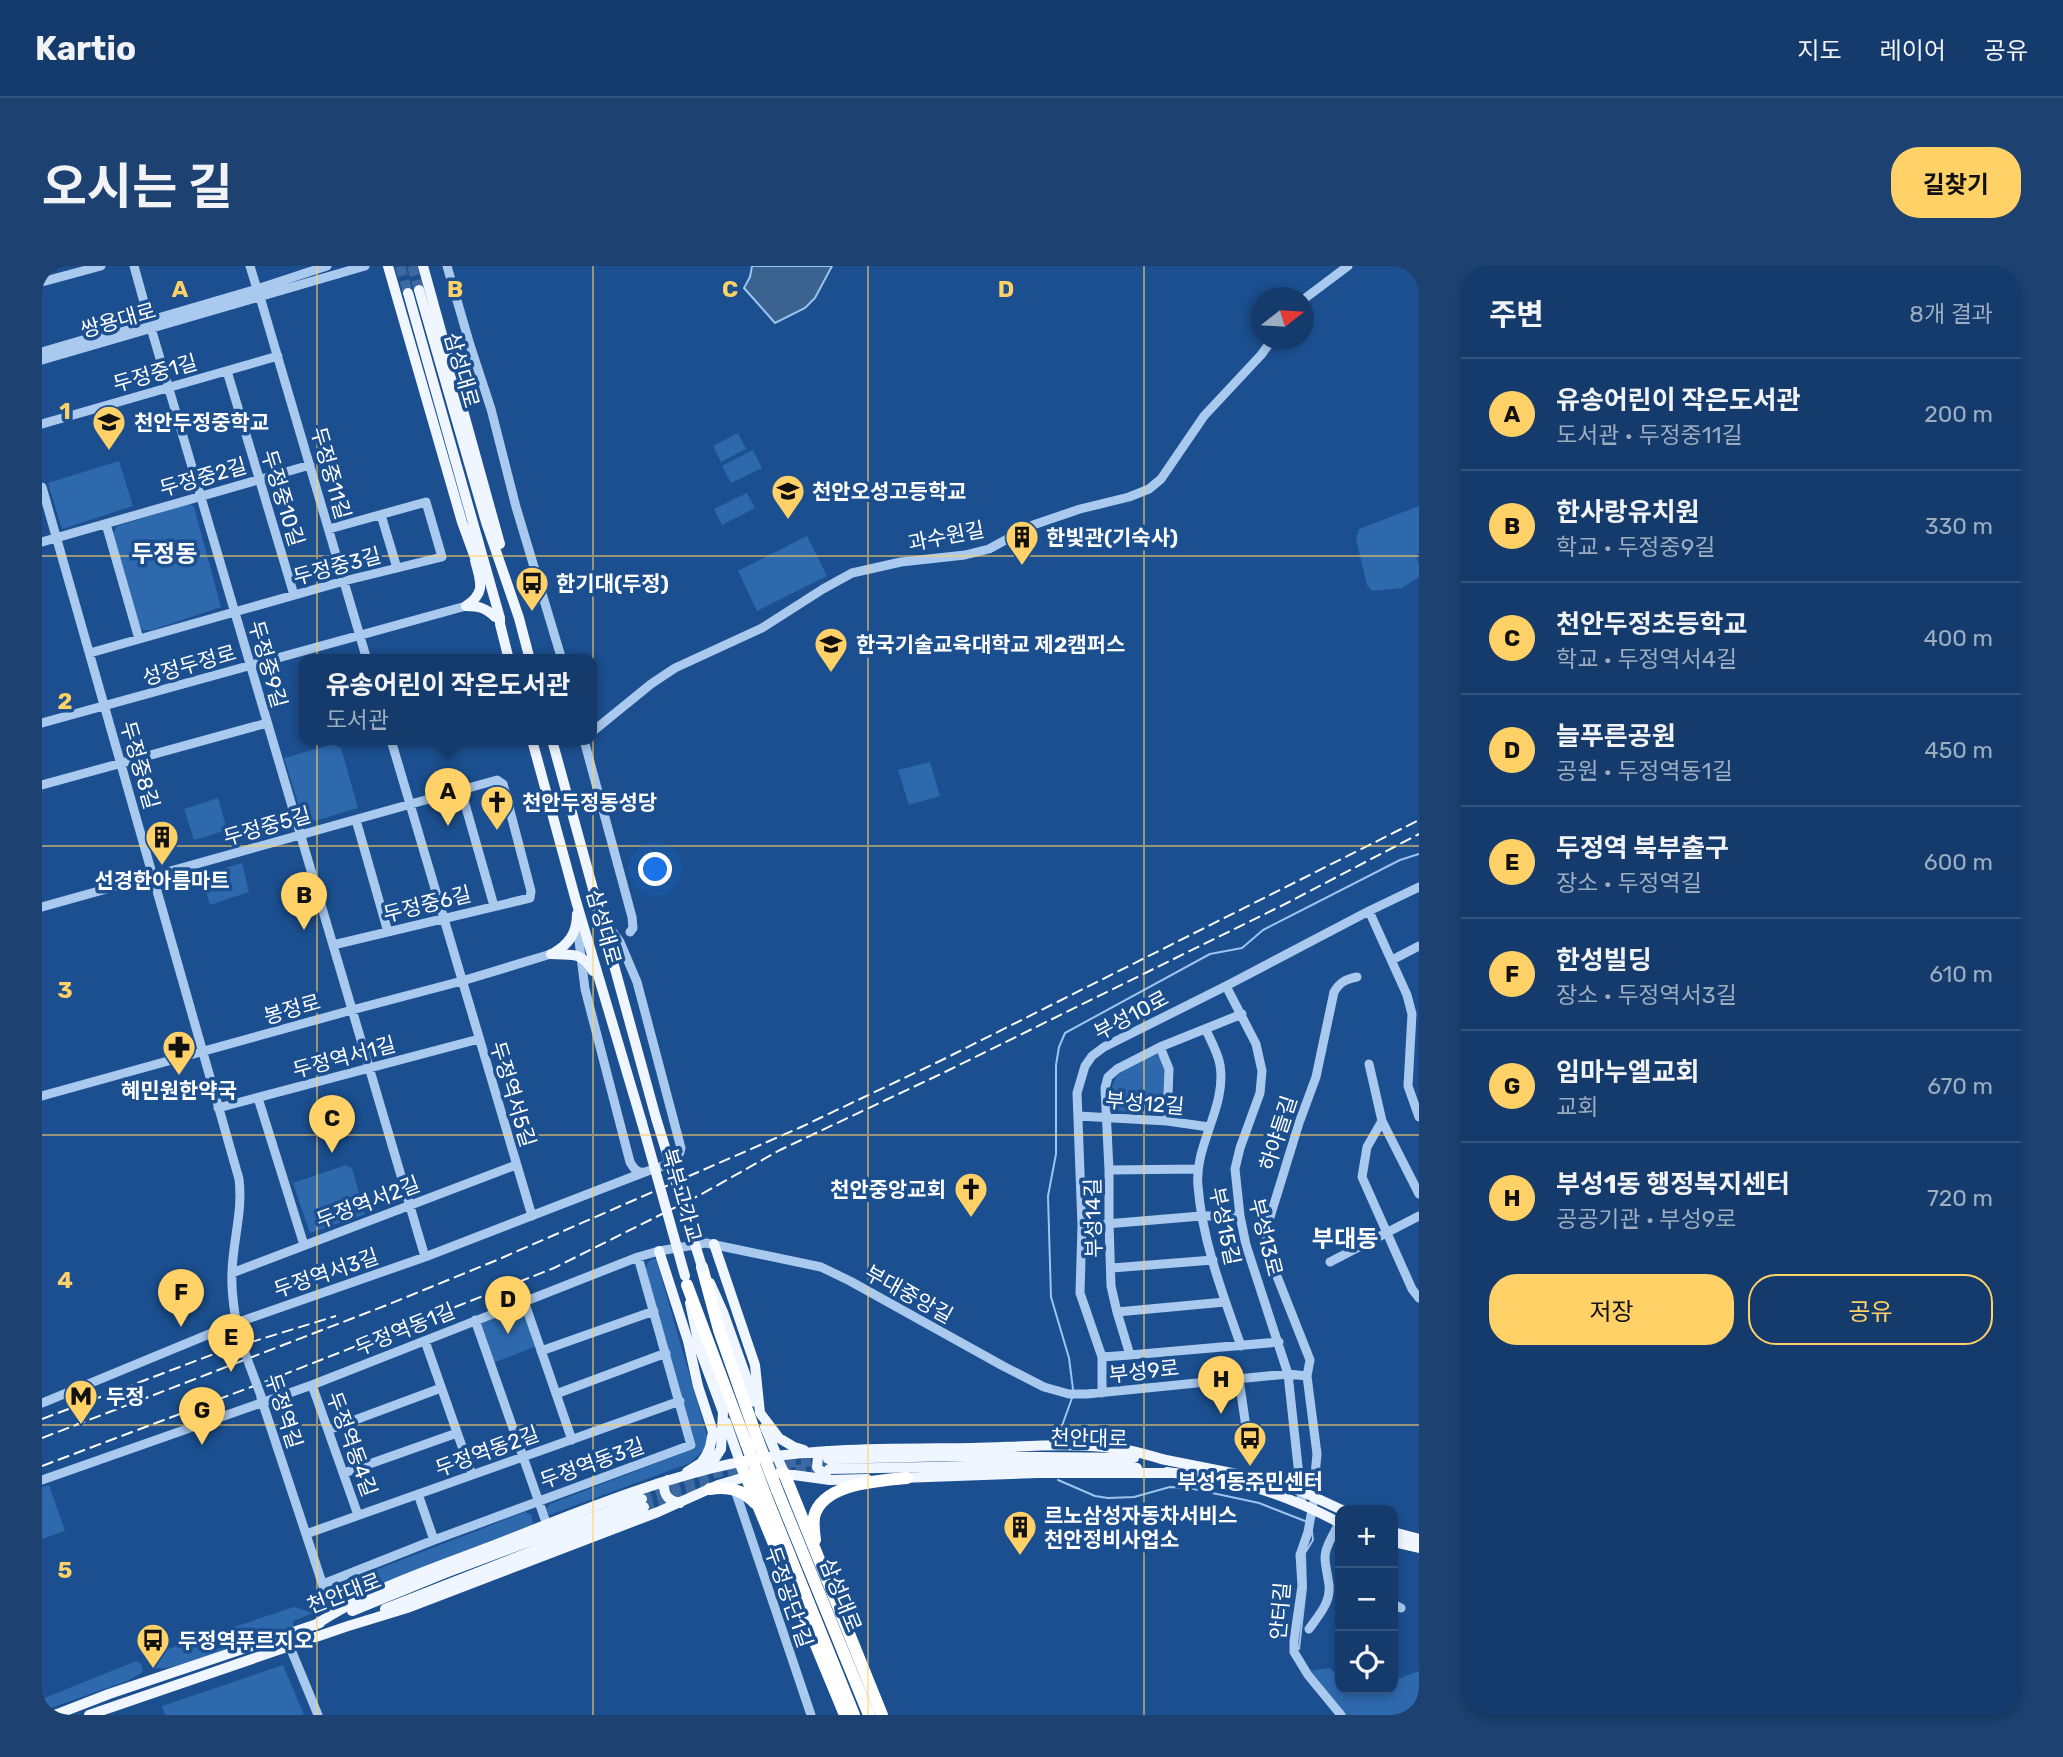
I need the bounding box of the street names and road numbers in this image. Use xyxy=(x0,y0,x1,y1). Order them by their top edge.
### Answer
street label: 쌍용대로 xyxy=(77,297,159,343)
street label: 삼성대로 xyxy=(439,329,485,411)
street label: 두정중1길 xyxy=(110,349,200,397)
street label: 두정중11길 xyxy=(306,424,356,522)
street label: 두정중10길 xyxy=(256,447,310,549)
street label: 두정중2길 xyxy=(156,453,250,501)
street label: 과수원길 xyxy=(906,516,986,556)
street label: 두정중3길 xyxy=(290,542,384,590)
street label: 두정중9길 xyxy=(244,617,292,711)
street label: 성정두정로 xyxy=(139,640,239,690)
street label: 두정중8길 xyxy=(115,718,165,812)
street label: 두정중5길 xyxy=(220,802,314,850)
street label: 두정중6길 xyxy=(380,881,474,927)
street label: 삼성대로 xyxy=(581,886,627,968)
street label: 부성10로 xyxy=(1090,985,1172,1045)
street label: 봉정로 xyxy=(261,989,323,1029)
street label: 두정역서1길 xyxy=(290,1031,398,1083)
street label: 두정역서5길 xyxy=(485,1038,541,1150)
street label: 부성12길 xyxy=(1104,1087,1186,1119)
street label: 하야들길 xyxy=(1254,1092,1302,1174)
street label: 북부고가교 xyxy=(657,1145,707,1245)
street label: 두정역서2길 xyxy=(313,1171,423,1233)
street label: 부성14길 xyxy=(1080,1178,1106,1258)
street label: 부성15길 xyxy=(1205,1185,1245,1267)
street label: 부성13로 xyxy=(1244,1195,1288,1279)
street label: 두정역서3길 xyxy=(270,1243,382,1303)
street label: 부대중앙길 xyxy=(861,1260,957,1328)
street label: 두정역동1길 xyxy=(351,1298,459,1360)
street label: 부성9로 xyxy=(1108,1355,1180,1387)
street label: 두정역길 xyxy=(260,1370,308,1452)
street label: 두정역동4길 xyxy=(322,1388,382,1500)
street label: 두정역동2길 xyxy=(432,1421,542,1481)
street label: 천안대로 xyxy=(1050,1425,1128,1451)
street label: 두정역동3길 xyxy=(536,1433,648,1493)
street label: 두정공단1길 xyxy=(760,1543,818,1651)
street label: 삼성대로 xyxy=(815,1554,867,1636)
street label: 천안대로 xyxy=(303,1567,385,1619)
street label: 안터길 xyxy=(1265,1581,1295,1641)

